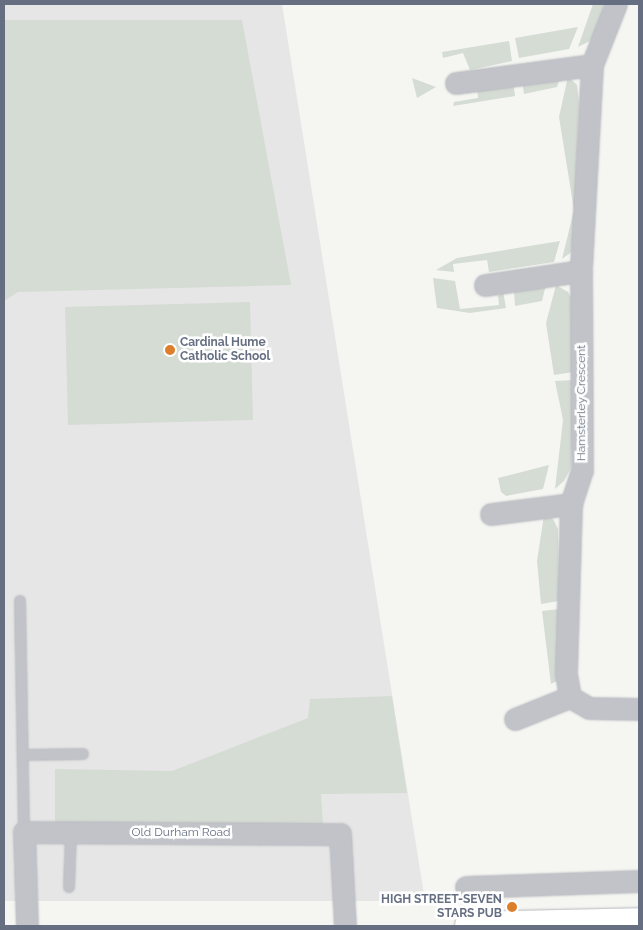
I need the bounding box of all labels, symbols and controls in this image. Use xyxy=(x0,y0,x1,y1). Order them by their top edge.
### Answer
place label: Cardinal Hume Catholic School xyxy=(180,336,270,364)
marker: Cardinal Hume Catholic School xyxy=(164,344,176,356)
street label: Hamsterley Crescent xyxy=(575,345,589,461)
street label: Old Durham Road xyxy=(131,826,231,840)
place label: HIGH STREET-SEVEN STARS PUB xyxy=(381,893,502,921)
marker: HIGH STREET-SEVEN STARS PUB xyxy=(506,901,518,913)

